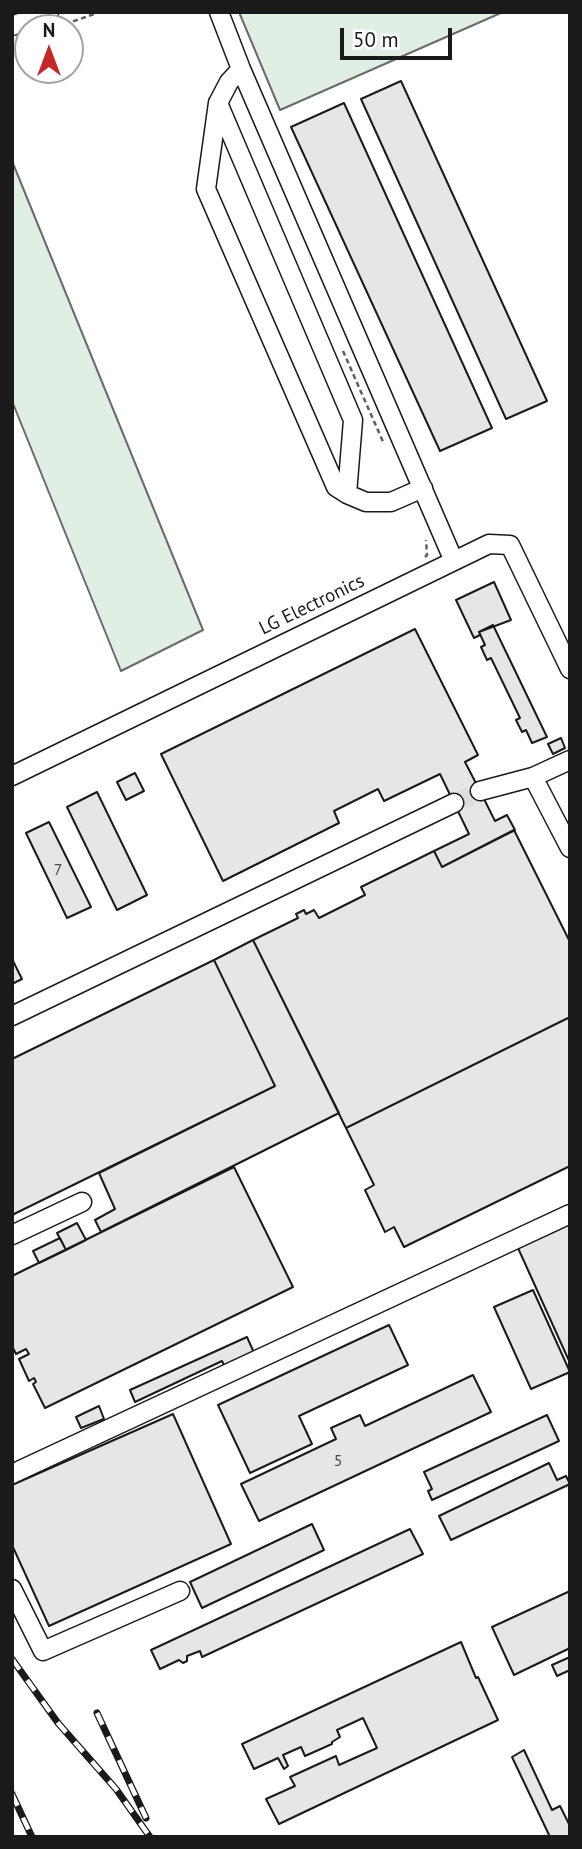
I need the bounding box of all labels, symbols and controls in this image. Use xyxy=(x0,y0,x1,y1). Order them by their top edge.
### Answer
north arrow xyxy=(14,14,84,84)
scale bar xyxy=(344,14,456,58)
text: N xyxy=(43,18,55,42)
text: 50 m xyxy=(353,26,399,53)
street label: LG Electronics xyxy=(256,570,368,640)
house number: 7 xyxy=(54,860,62,880)
house number: 5 xyxy=(334,1451,342,1471)

